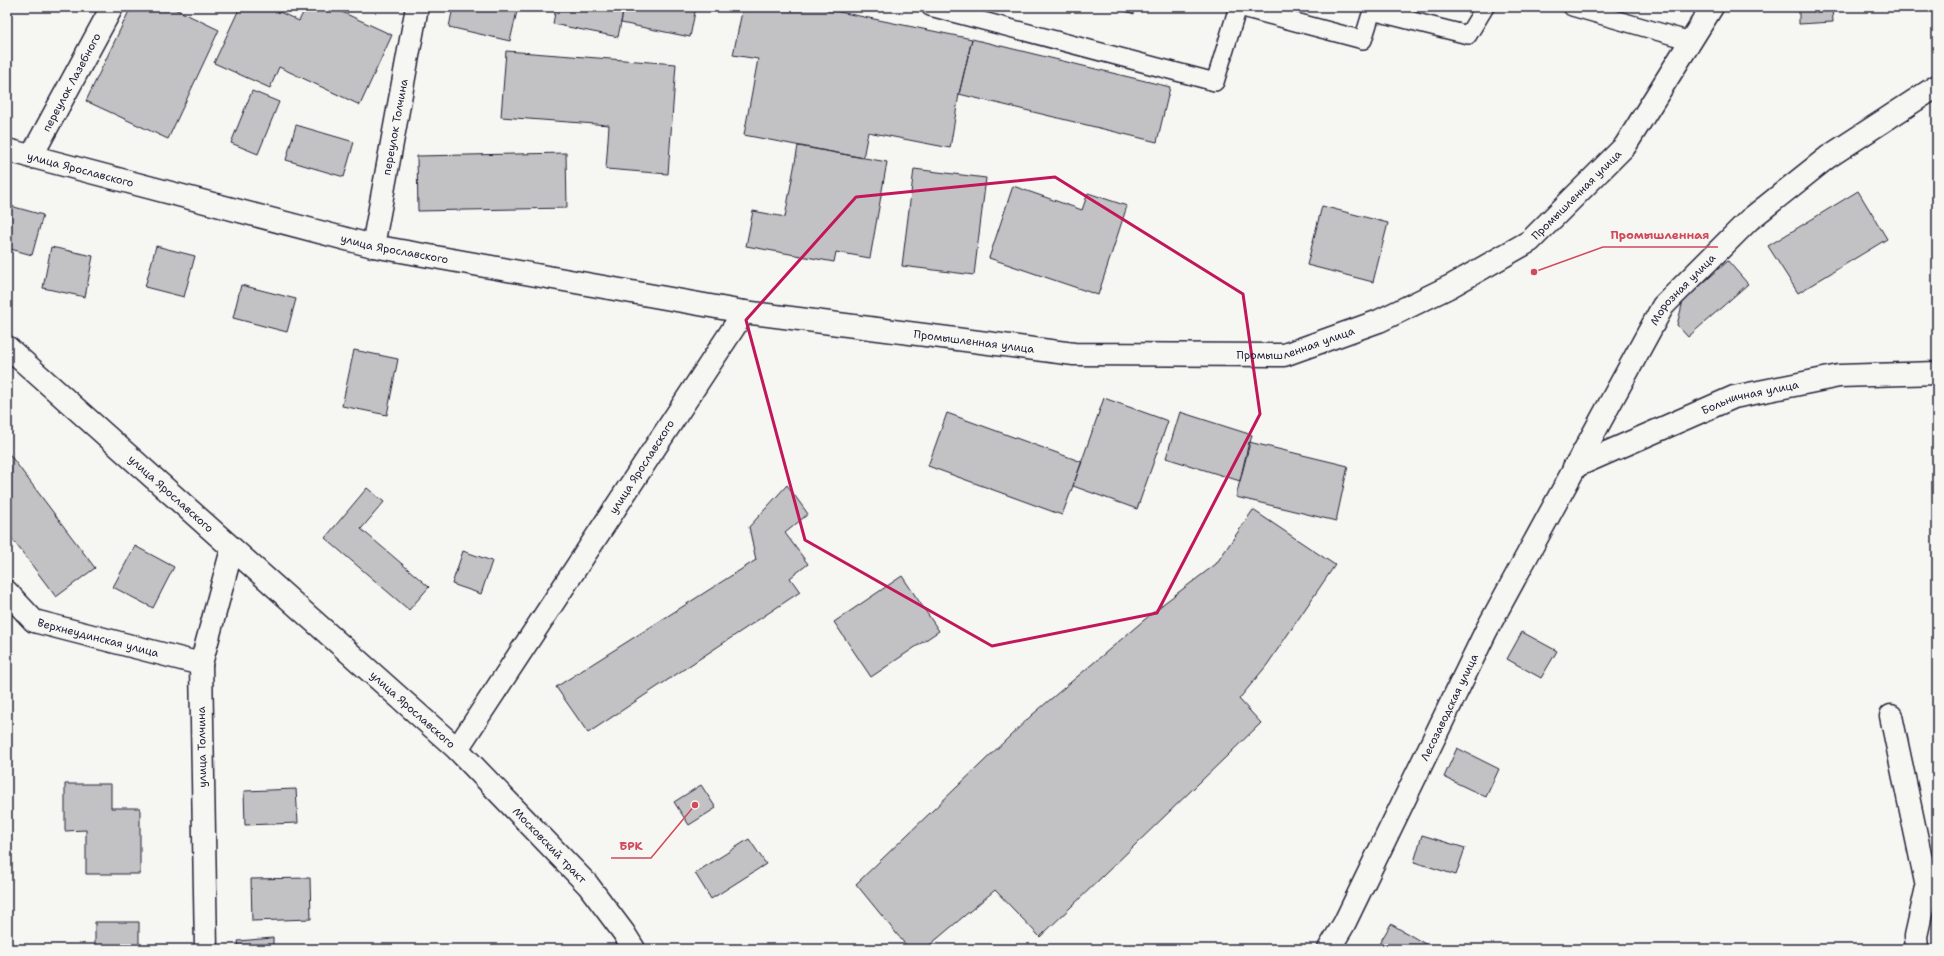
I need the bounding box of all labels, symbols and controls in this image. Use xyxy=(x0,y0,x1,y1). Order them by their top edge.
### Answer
street label: переулок Лазебного xyxy=(39,30,104,134)
street label: переулок Толчина xyxy=(379,78,411,176)
street label: Промышленная улица xyxy=(1528,146,1625,243)
street label: улица Ярославского xyxy=(26,148,136,191)
callout: Промышленная xyxy=(1603,223,1718,247)
text: Промышленная xyxy=(1611,227,1709,243)
street label: улица Ярославского xyxy=(339,230,450,267)
street label: Морозная улица xyxy=(1646,250,1719,328)
street label: Промышленная улица xyxy=(1237,323,1356,362)
street label: Промышленная улица xyxy=(913,326,1036,356)
street label: Больничная улица xyxy=(1699,377,1800,418)
street label: улица Ярославского xyxy=(606,417,678,517)
street label: улица Ярославского xyxy=(125,451,217,536)
street label: Верхнеудинская улица xyxy=(36,615,161,660)
street label: Лесозаводская улица xyxy=(1417,651,1481,763)
street label: улица Ярославского xyxy=(367,667,459,752)
street label: улица Толчина xyxy=(194,706,210,788)
street label: Московский тракт xyxy=(510,804,590,887)
callout: БРК xyxy=(611,834,651,858)
text: БРК xyxy=(619,838,644,854)

